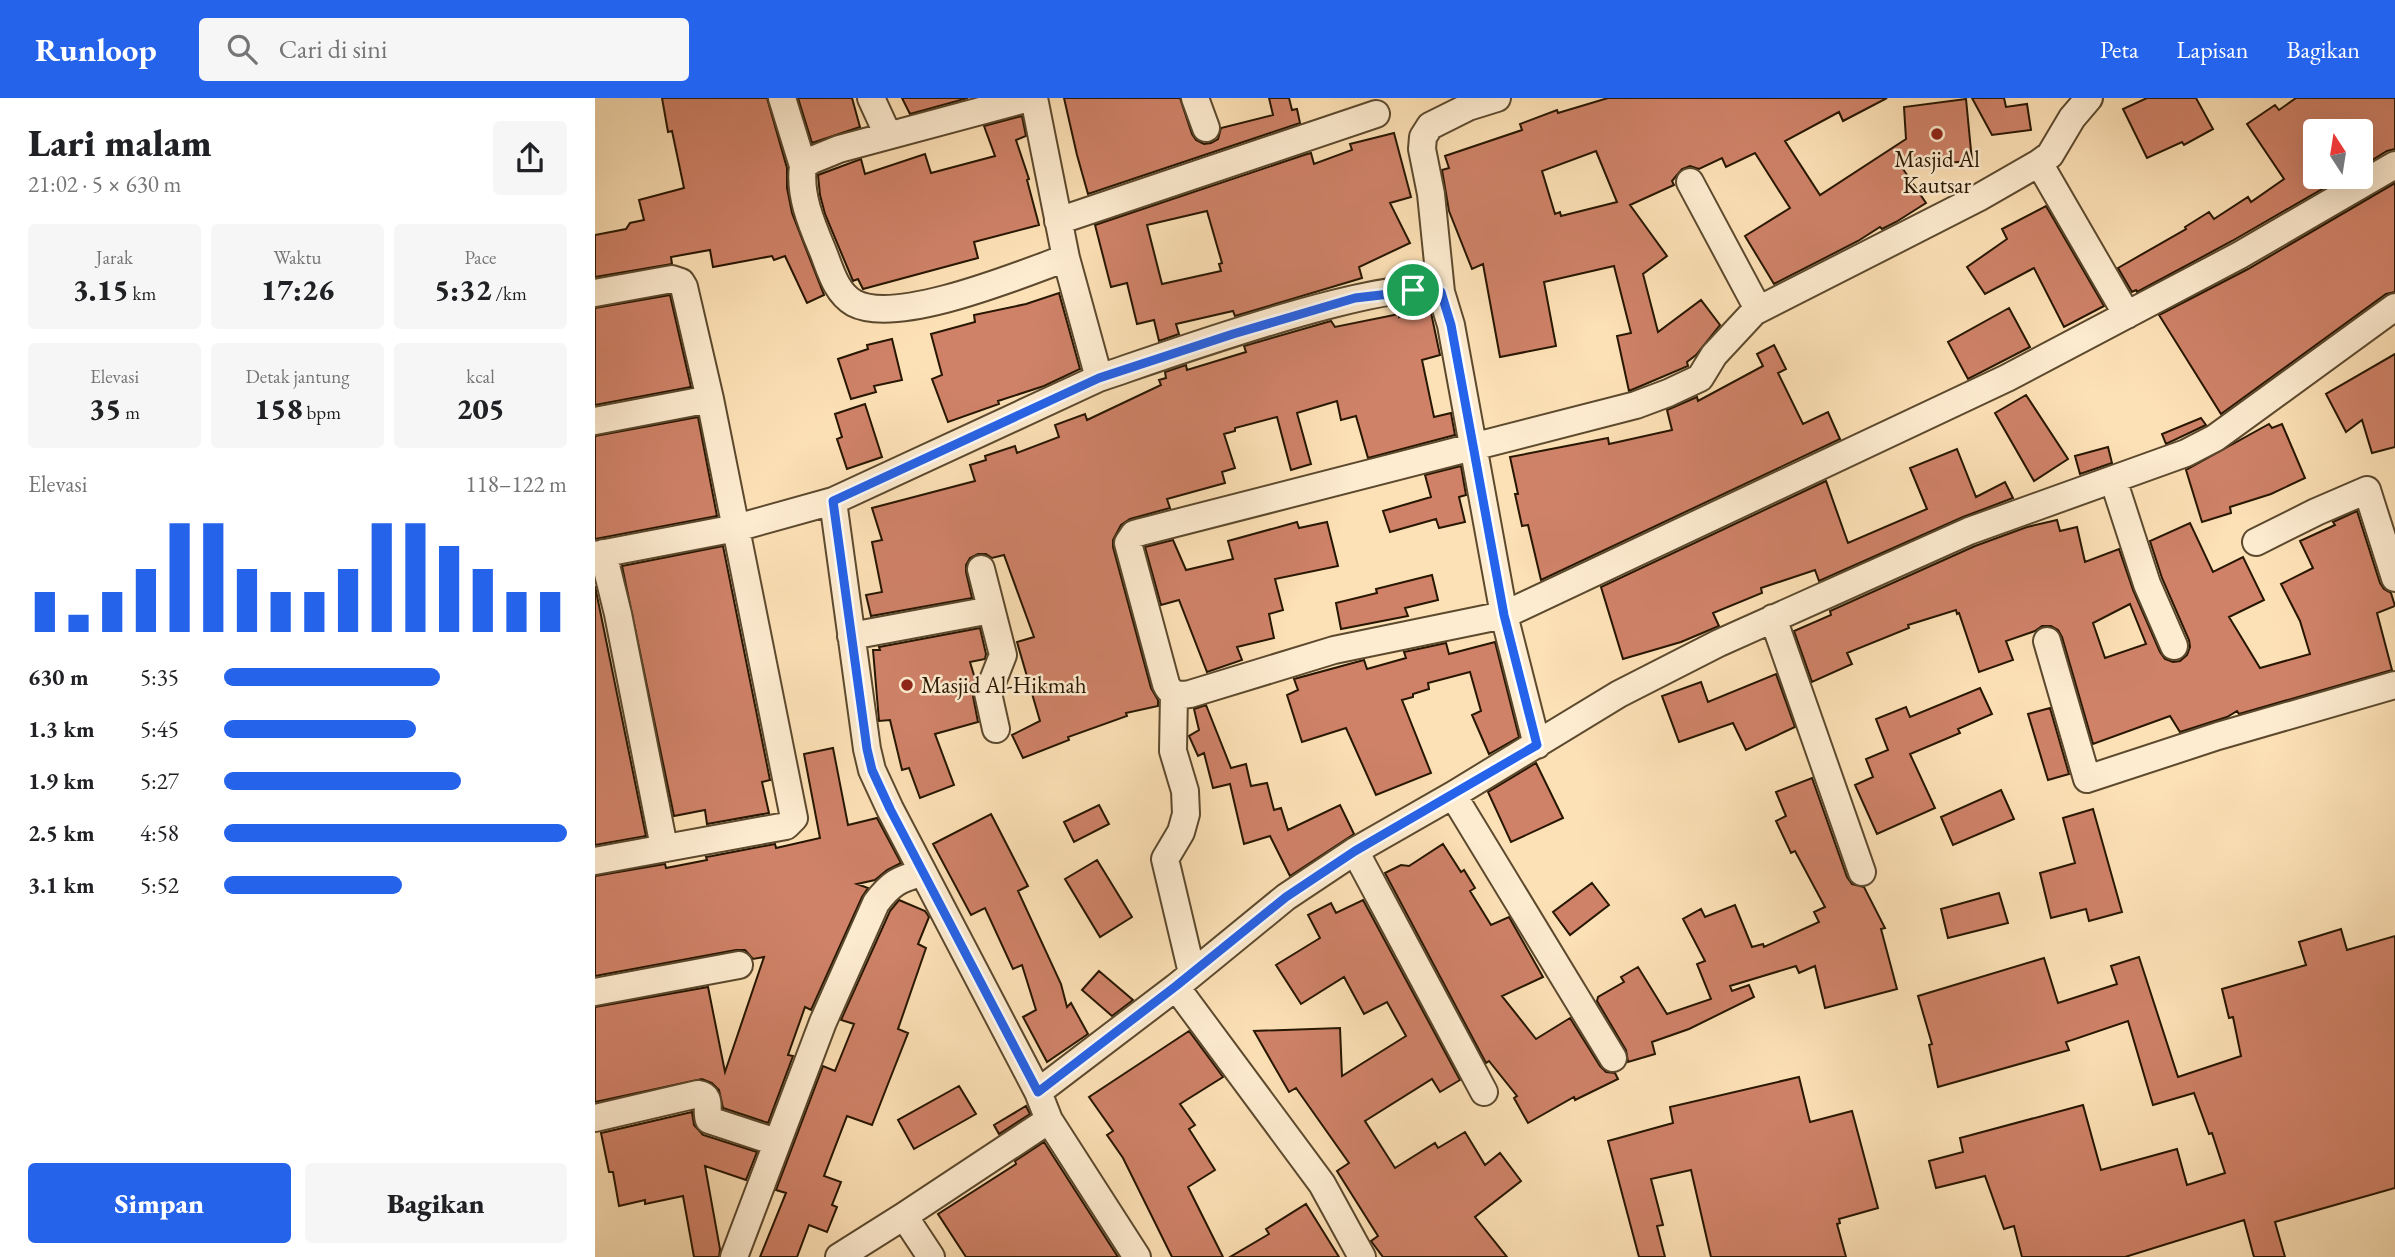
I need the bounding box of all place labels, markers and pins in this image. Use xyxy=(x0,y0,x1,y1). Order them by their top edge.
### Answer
marker: Masjid Al Kautsar xyxy=(1929,126,1945,142)
place label: Masjid Al Kautsar xyxy=(1894,144,1980,200)
pin xyxy=(1383,260,1443,320)
place label: Masjid Al-Hikmah xyxy=(921,670,1087,700)
marker: Masjid Al-Hikmah xyxy=(899,677,915,693)

